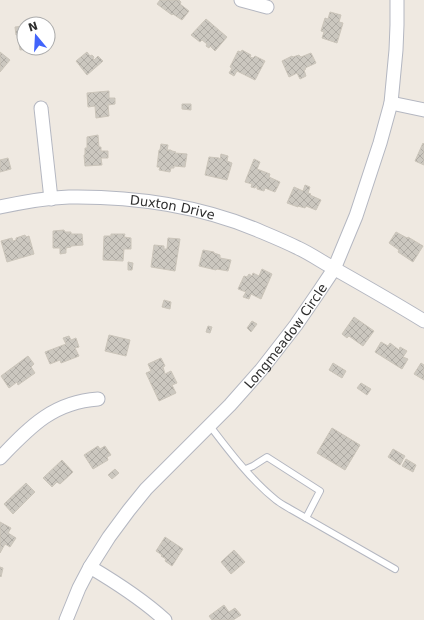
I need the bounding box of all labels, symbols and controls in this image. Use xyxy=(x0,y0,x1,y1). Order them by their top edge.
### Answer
north arrow xyxy=(16,16,56,56)
text: N xyxy=(27,19,39,35)
street label: Duxton Drive xyxy=(129,192,217,223)
street label: Longmeadow Circle xyxy=(241,281,330,392)

